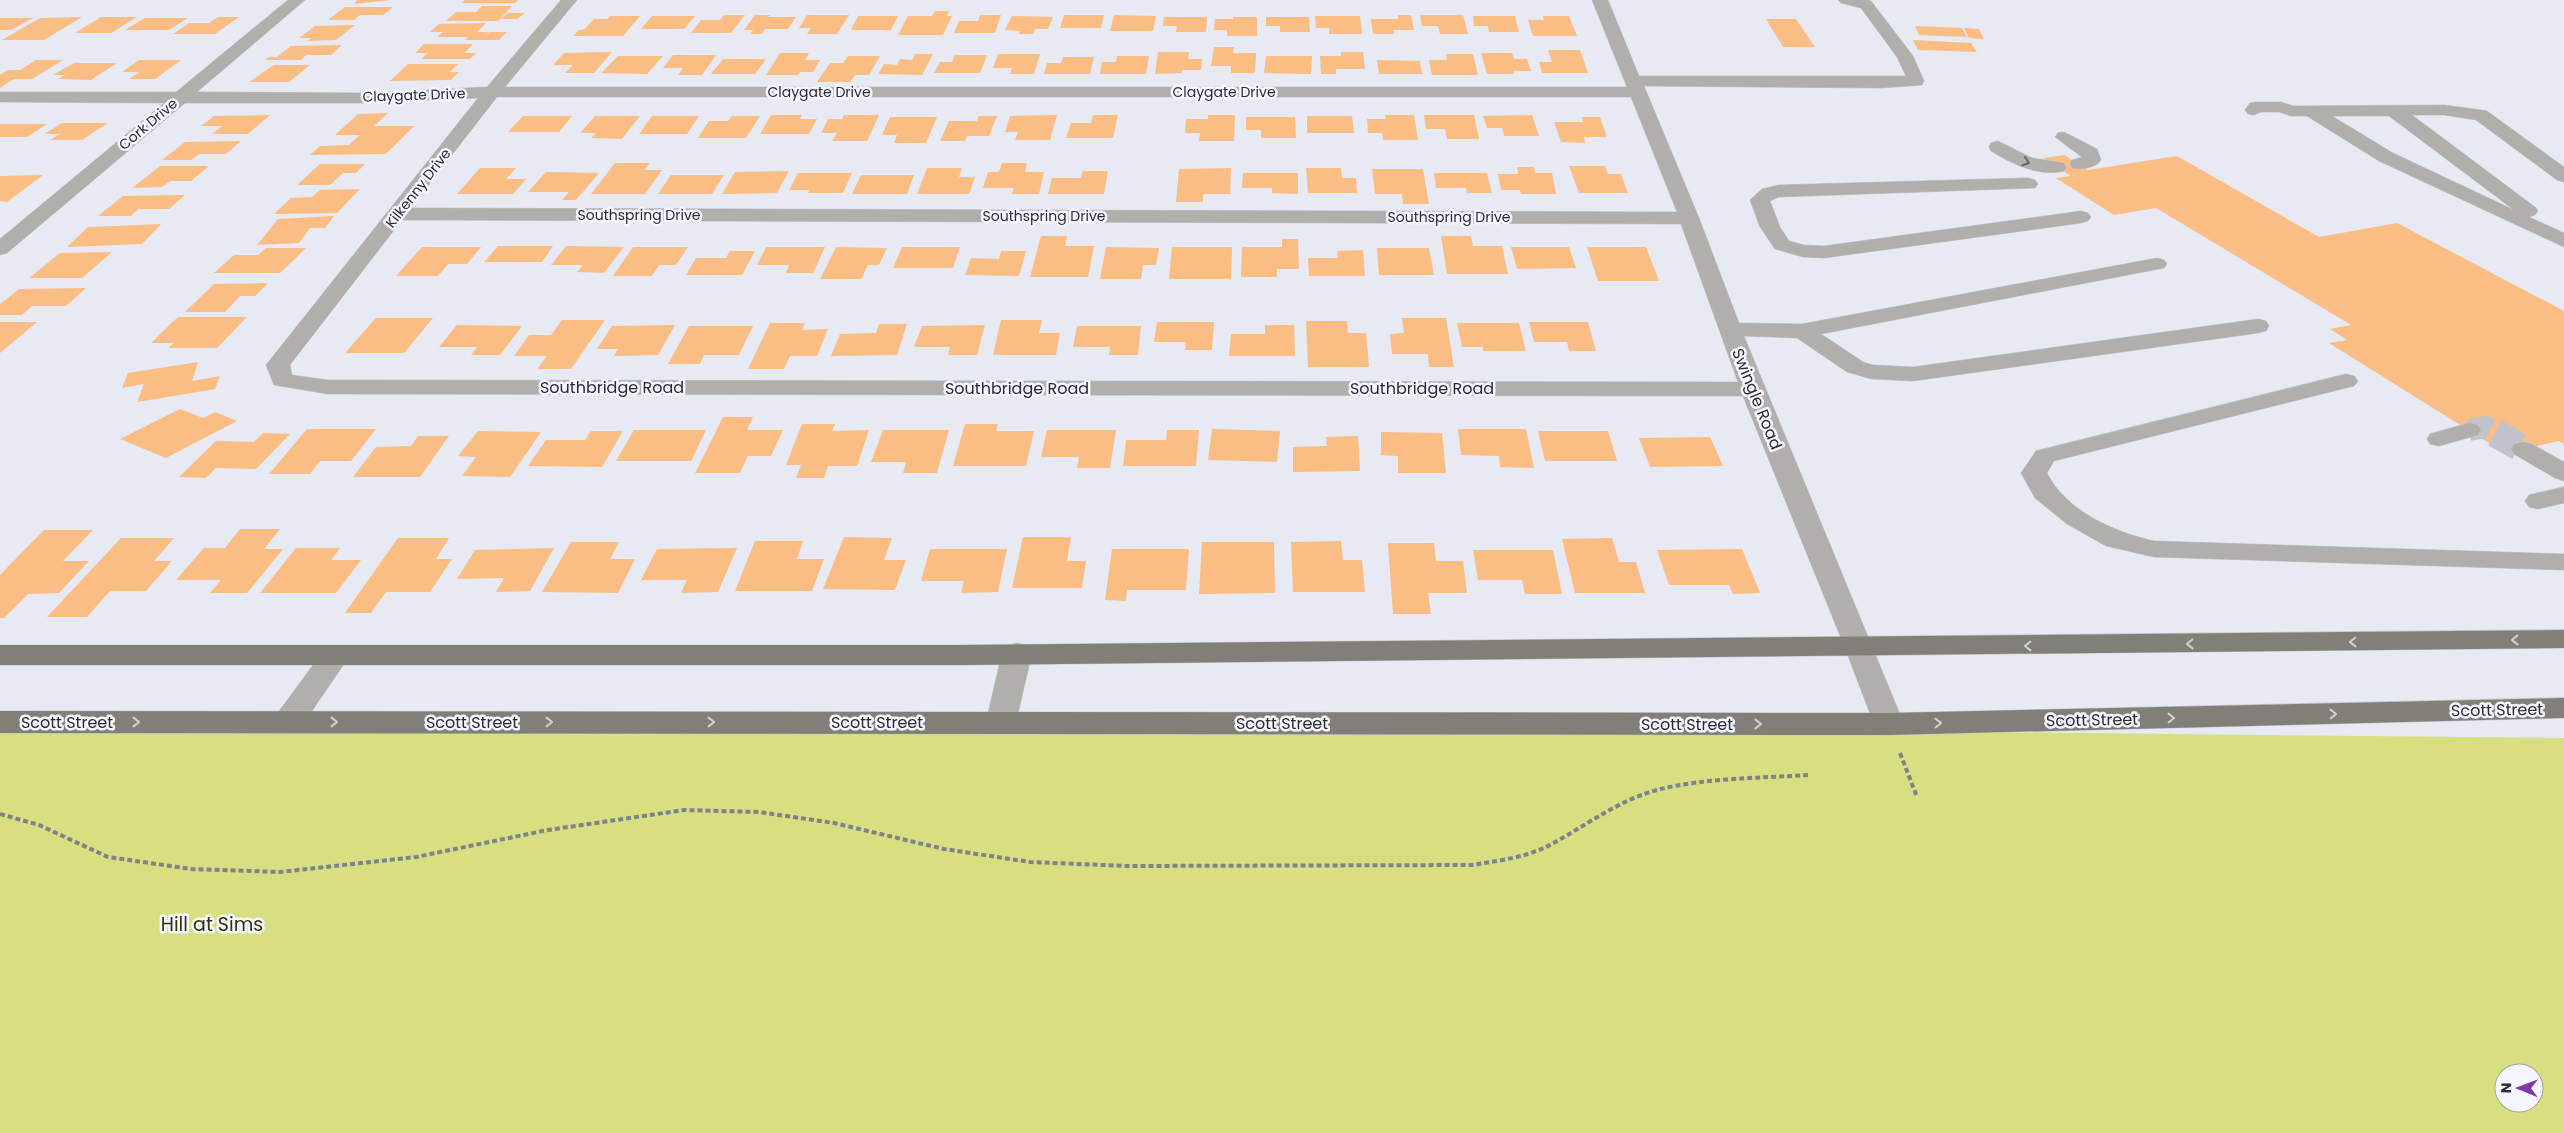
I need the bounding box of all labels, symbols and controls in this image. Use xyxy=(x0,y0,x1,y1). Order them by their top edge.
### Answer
street label: Claygate Drive xyxy=(767,82,871,102)
street label: Claygate Drive xyxy=(1172,82,1276,102)
street label: Claygate Drive xyxy=(362,83,466,107)
street label: Cork Drive xyxy=(114,93,182,154)
street label: Kilkenny Drive xyxy=(381,144,456,232)
one-way arrow xyxy=(2021,156,2029,166)
street label: Southspring Drive xyxy=(578,205,701,225)
street label: Southspring Drive xyxy=(983,206,1106,226)
street label: Southspring Drive xyxy=(1388,207,1511,227)
street label: Swingle Road xyxy=(1726,345,1788,453)
street label: Southbridge Road xyxy=(540,376,684,399)
street label: Southbridge Road xyxy=(945,377,1089,400)
street label: Southbridge Road xyxy=(1350,377,1494,400)
one-way arrow xyxy=(2511,635,2519,645)
one-way arrow xyxy=(2349,637,2356,647)
one-way arrow xyxy=(2186,639,2194,649)
one-way arrow xyxy=(2024,641,2032,651)
street label: Scott Street xyxy=(2451,698,2543,722)
street label: Scott Street xyxy=(2046,708,2138,732)
one-way arrow xyxy=(2330,709,2337,719)
street label: Scott Street xyxy=(21,711,113,734)
street label: Scott Street xyxy=(426,711,518,734)
street label: Scott Street xyxy=(831,711,923,734)
street label: Scott Street xyxy=(1236,712,1328,735)
one-way arrow xyxy=(2167,712,2175,723)
street label: Scott Street xyxy=(1641,713,1733,736)
one-way arrow xyxy=(132,717,140,727)
one-way arrow xyxy=(330,717,338,727)
one-way arrow xyxy=(545,717,553,727)
one-way arrow xyxy=(708,717,715,727)
one-way arrow xyxy=(1934,718,1942,728)
one-way arrow xyxy=(1754,719,1762,729)
park label: Hill at Sims xyxy=(161,911,263,938)
north arrow xyxy=(2494,1063,2544,1113)
text: N xyxy=(2496,1082,2516,1093)

